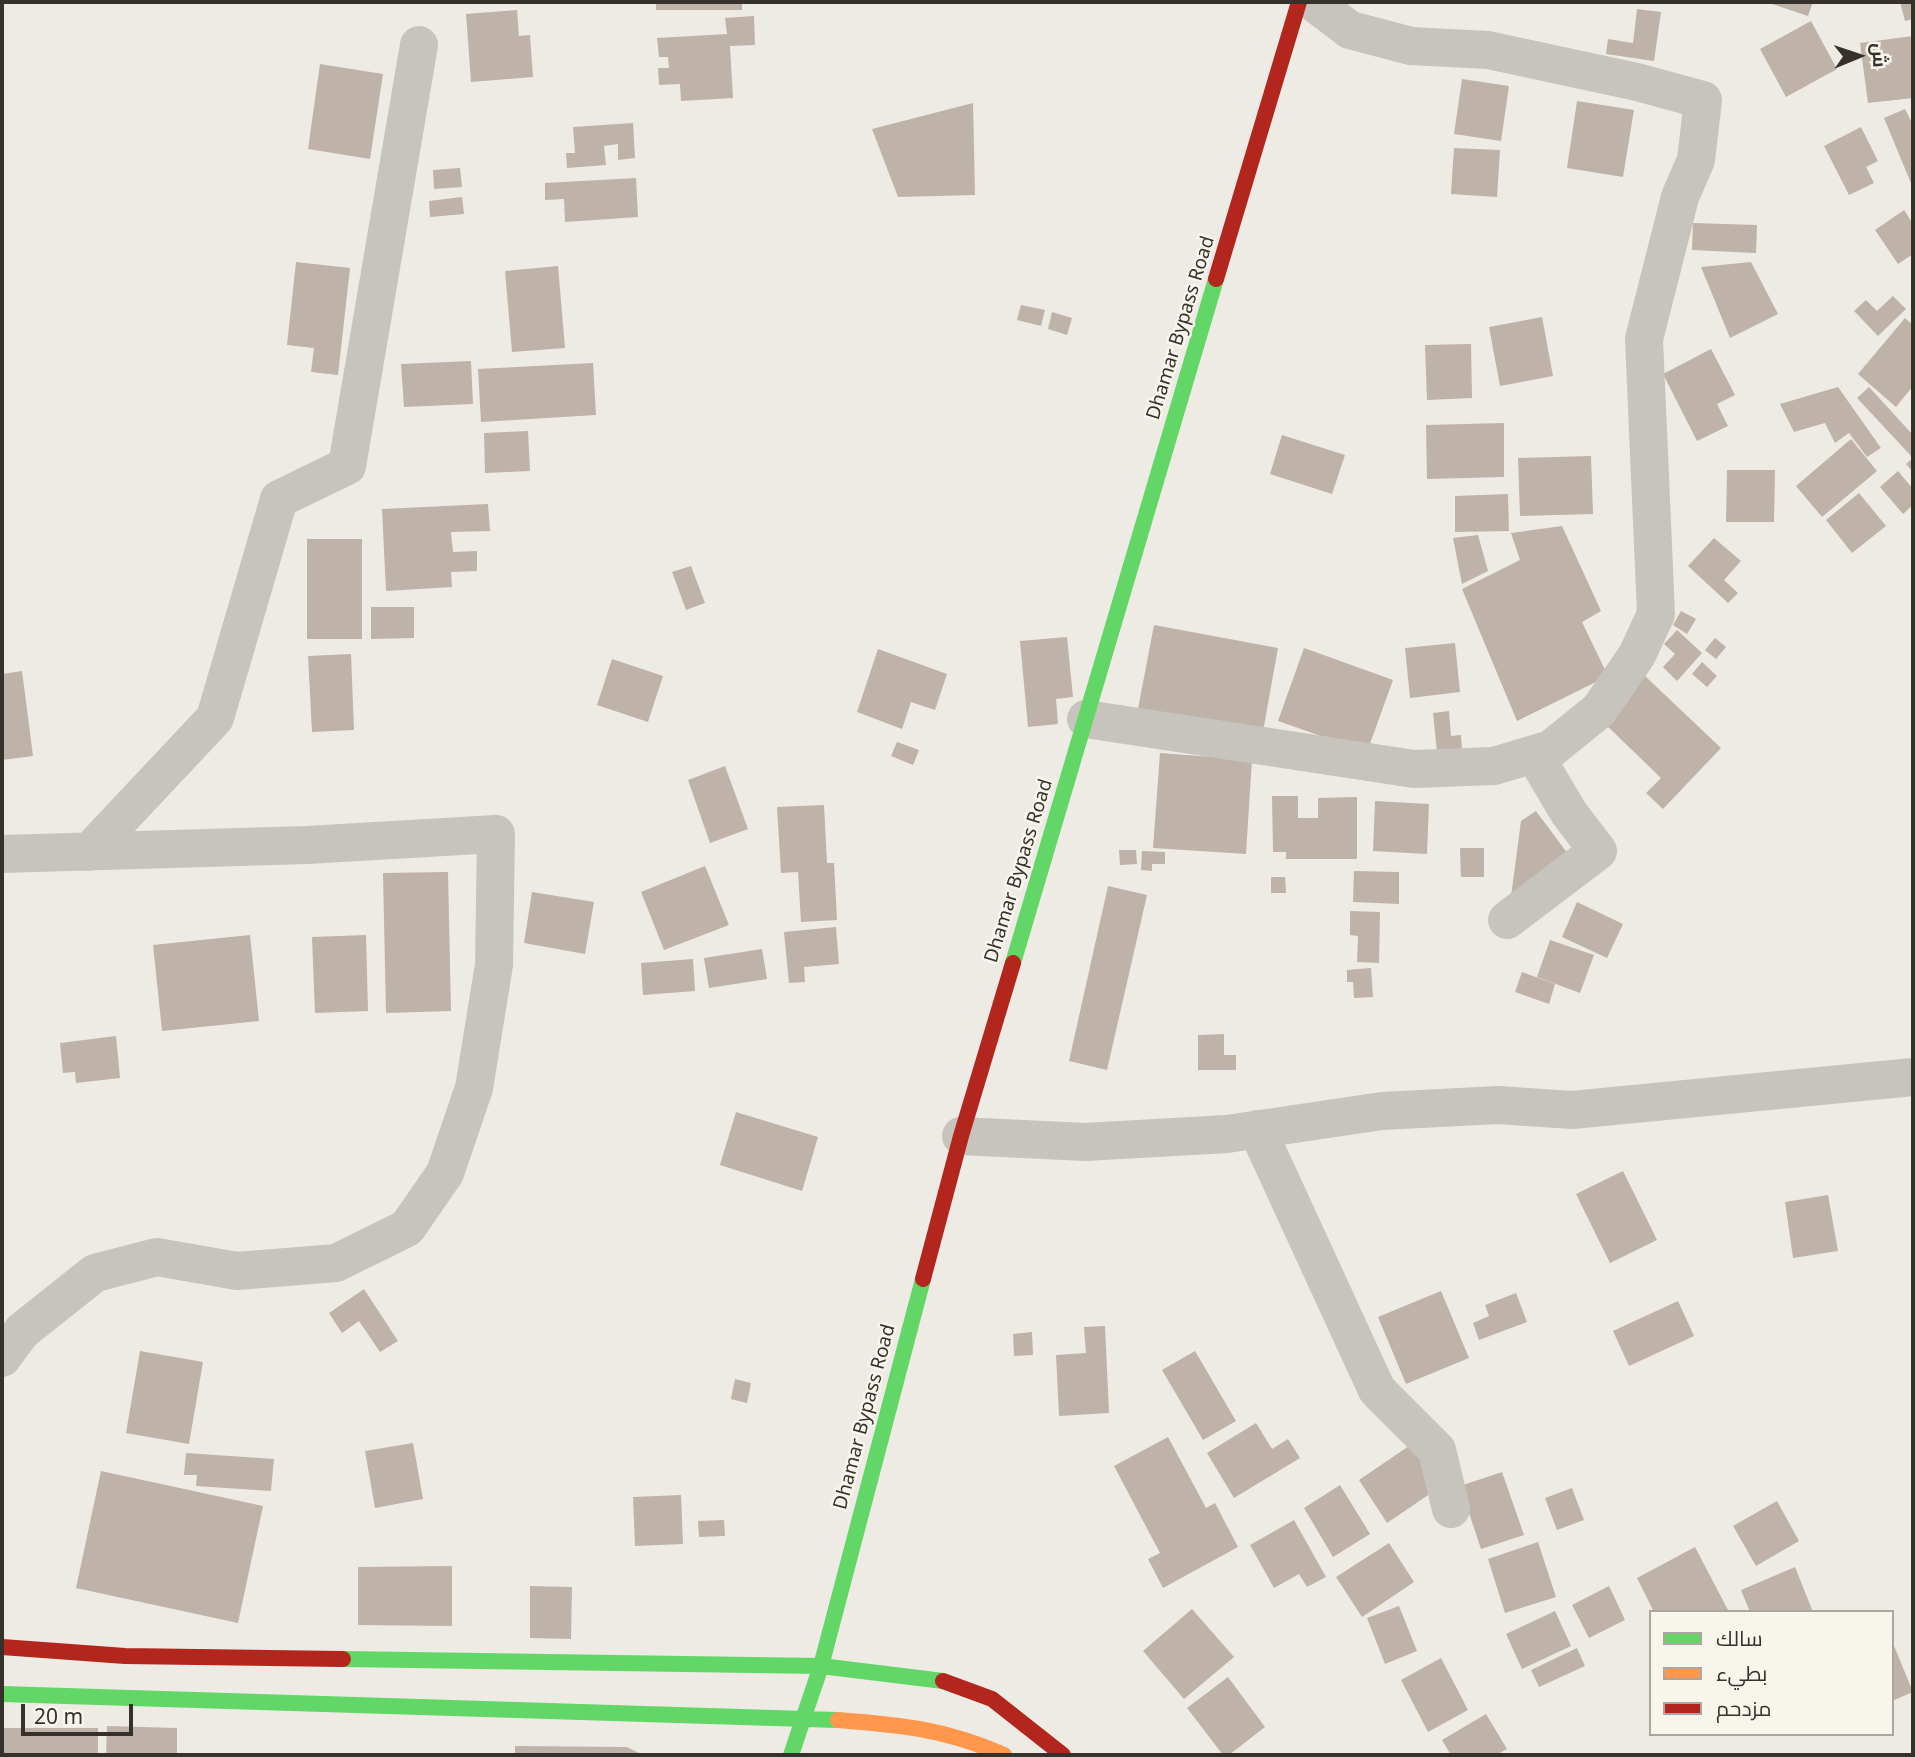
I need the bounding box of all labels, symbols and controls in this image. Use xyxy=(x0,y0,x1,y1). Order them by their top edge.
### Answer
north arrow xyxy=(1824,21,1894,91)
text: ش xyxy=(1867,43,1893,68)
street label: Dhamar Bypass Road xyxy=(1142,234,1220,422)
street label: Dhamar Bypass Road xyxy=(980,777,1058,965)
street label: Dhamar Bypass Road xyxy=(829,1322,901,1512)
legend xyxy=(1649,1610,1894,1736)
text: سالك xyxy=(1716,1624,1763,1652)
text: بطيء xyxy=(1716,1659,1767,1687)
scale bar xyxy=(24,1690,136,1734)
text: مزدحم xyxy=(1716,1694,1771,1722)
text: 20 m xyxy=(34,1702,83,1730)

